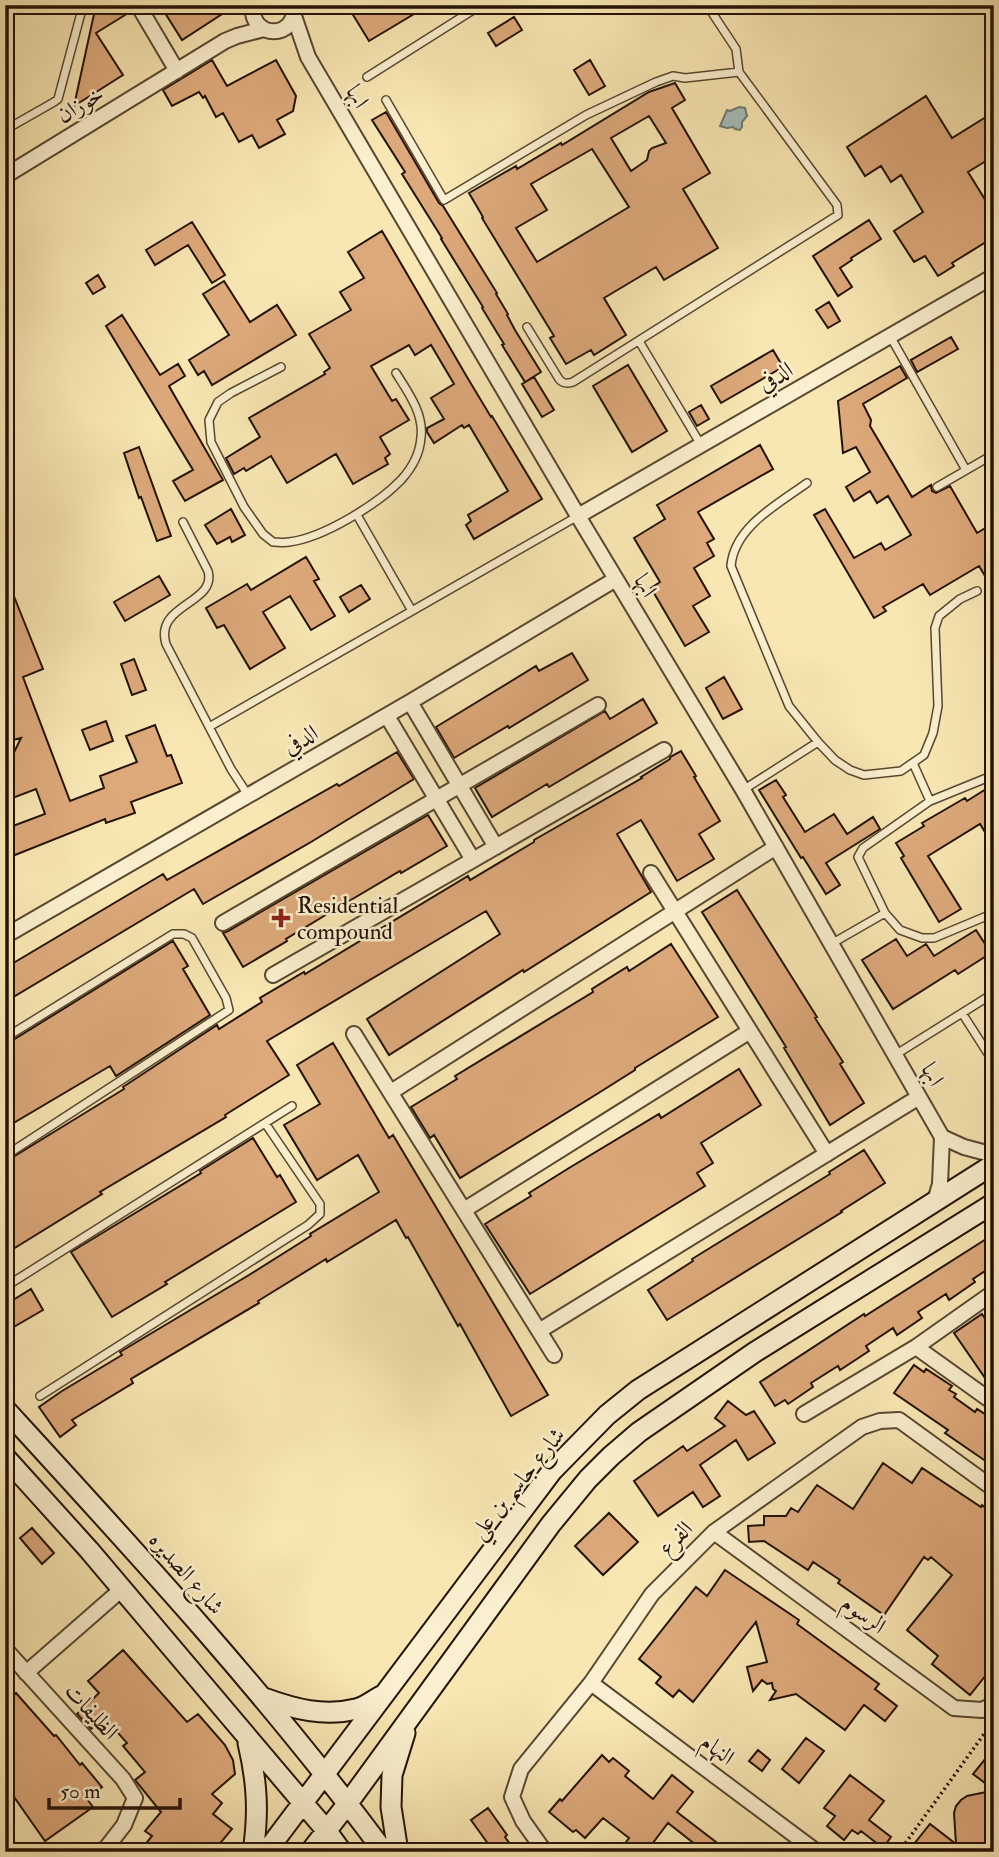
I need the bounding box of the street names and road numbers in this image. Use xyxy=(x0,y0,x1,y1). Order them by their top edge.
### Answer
street label: خوزان xyxy=(51,79,109,130)
street label: ابها xyxy=(339,79,376,113)
street label: الدفي xyxy=(752,355,800,401)
street label: ابها xyxy=(627,568,664,602)
street label: الدفي xyxy=(277,718,325,764)
street label: ابها xyxy=(914,1057,951,1091)
street label: شارع جاسم بن علي xyxy=(463,1421,578,1550)
street label: الفرع xyxy=(652,1515,703,1566)
street label: شارع الصديره xyxy=(139,1526,231,1624)
street label: الرسوم xyxy=(833,1589,892,1644)
street label: الظليفات xyxy=(58,1677,125,1746)
street label: النهام xyxy=(692,1727,740,1776)

